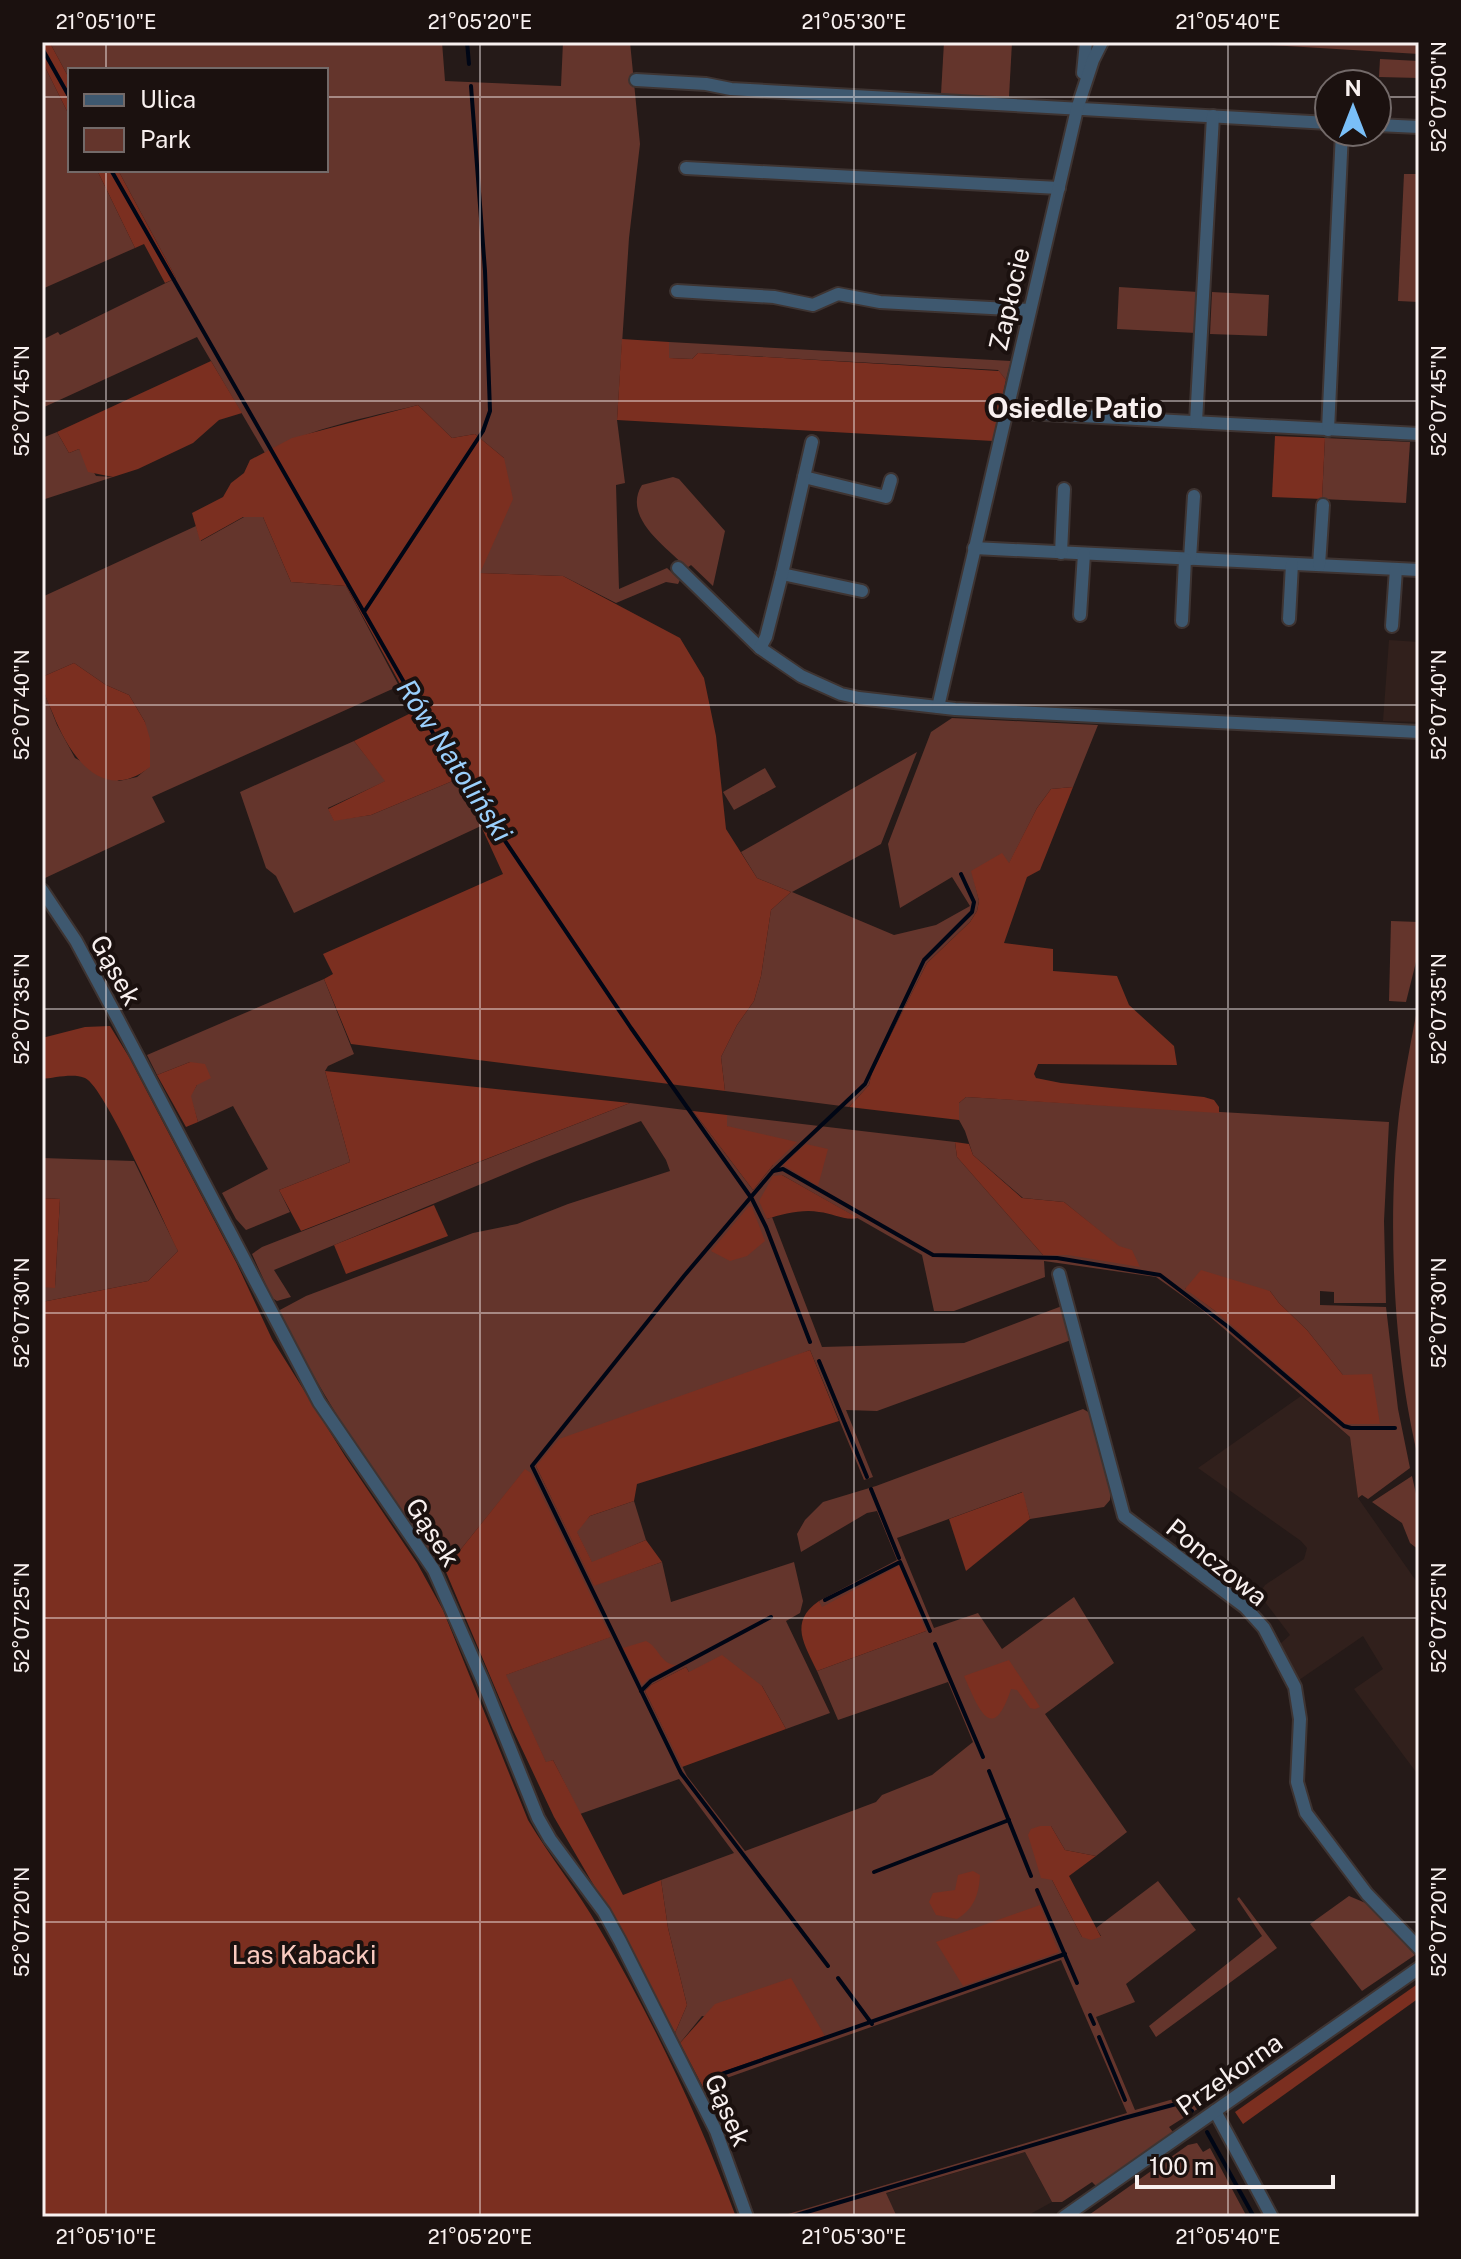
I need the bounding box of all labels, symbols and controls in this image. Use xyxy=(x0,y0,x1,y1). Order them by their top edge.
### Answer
text: 21°05'10"E xyxy=(56,10,156,34)
text: 21°05'20"E xyxy=(428,10,532,34)
text: 21°05'30"E xyxy=(802,10,906,34)
text: 21°05'40"E xyxy=(1175,10,1281,34)
text: 52°07'50"N xyxy=(1427,41,1451,153)
legend xyxy=(68,68,328,172)
north arrow xyxy=(1313,68,1393,148)
text: N xyxy=(1344,75,1362,101)
text: Ulica xyxy=(140,85,196,113)
text: Park xyxy=(140,125,191,153)
street label: Zapłocie xyxy=(982,244,1036,354)
text: 52°07'45"N xyxy=(10,345,34,457)
text: 52°07'45"N xyxy=(1427,345,1451,457)
district label: Osiedle Patio xyxy=(987,391,1163,424)
text: 52°07'40"N xyxy=(10,649,34,761)
text: 52°07'40"N xyxy=(1427,649,1451,761)
water label: Rów Natoliński xyxy=(390,673,520,847)
street label: Gąsek xyxy=(84,929,148,1011)
text: 52°07'35"N xyxy=(10,953,34,1065)
text: 52°07'35"N xyxy=(1427,953,1451,1065)
text: 52°07'30"N xyxy=(10,1257,34,1369)
text: 52°07'30"N xyxy=(1427,1257,1451,1369)
street label: Gąsek xyxy=(399,1492,467,1572)
street label: Ponczowa xyxy=(1160,1512,1274,1612)
text: 52°07'25"N xyxy=(10,1562,34,1674)
text: 52°07'25"N xyxy=(1427,1562,1451,1674)
text: 52°07'20"N xyxy=(10,1867,34,1977)
text: 52°07'20"N xyxy=(1427,1867,1451,1977)
park label: Las Kabacki xyxy=(232,1939,376,1970)
street label: Przekorna xyxy=(1170,2026,1288,2122)
street label: Gąsek xyxy=(698,2069,758,2151)
scale bar xyxy=(1137,2139,1333,2189)
text: 100 m xyxy=(1149,2152,1215,2180)
text: 21°05'10"E xyxy=(56,2225,156,2249)
text: 21°05'20"E xyxy=(428,2225,532,2249)
text: 21°05'30"E xyxy=(802,2225,906,2249)
text: 21°05'40"E xyxy=(1175,2225,1281,2249)

